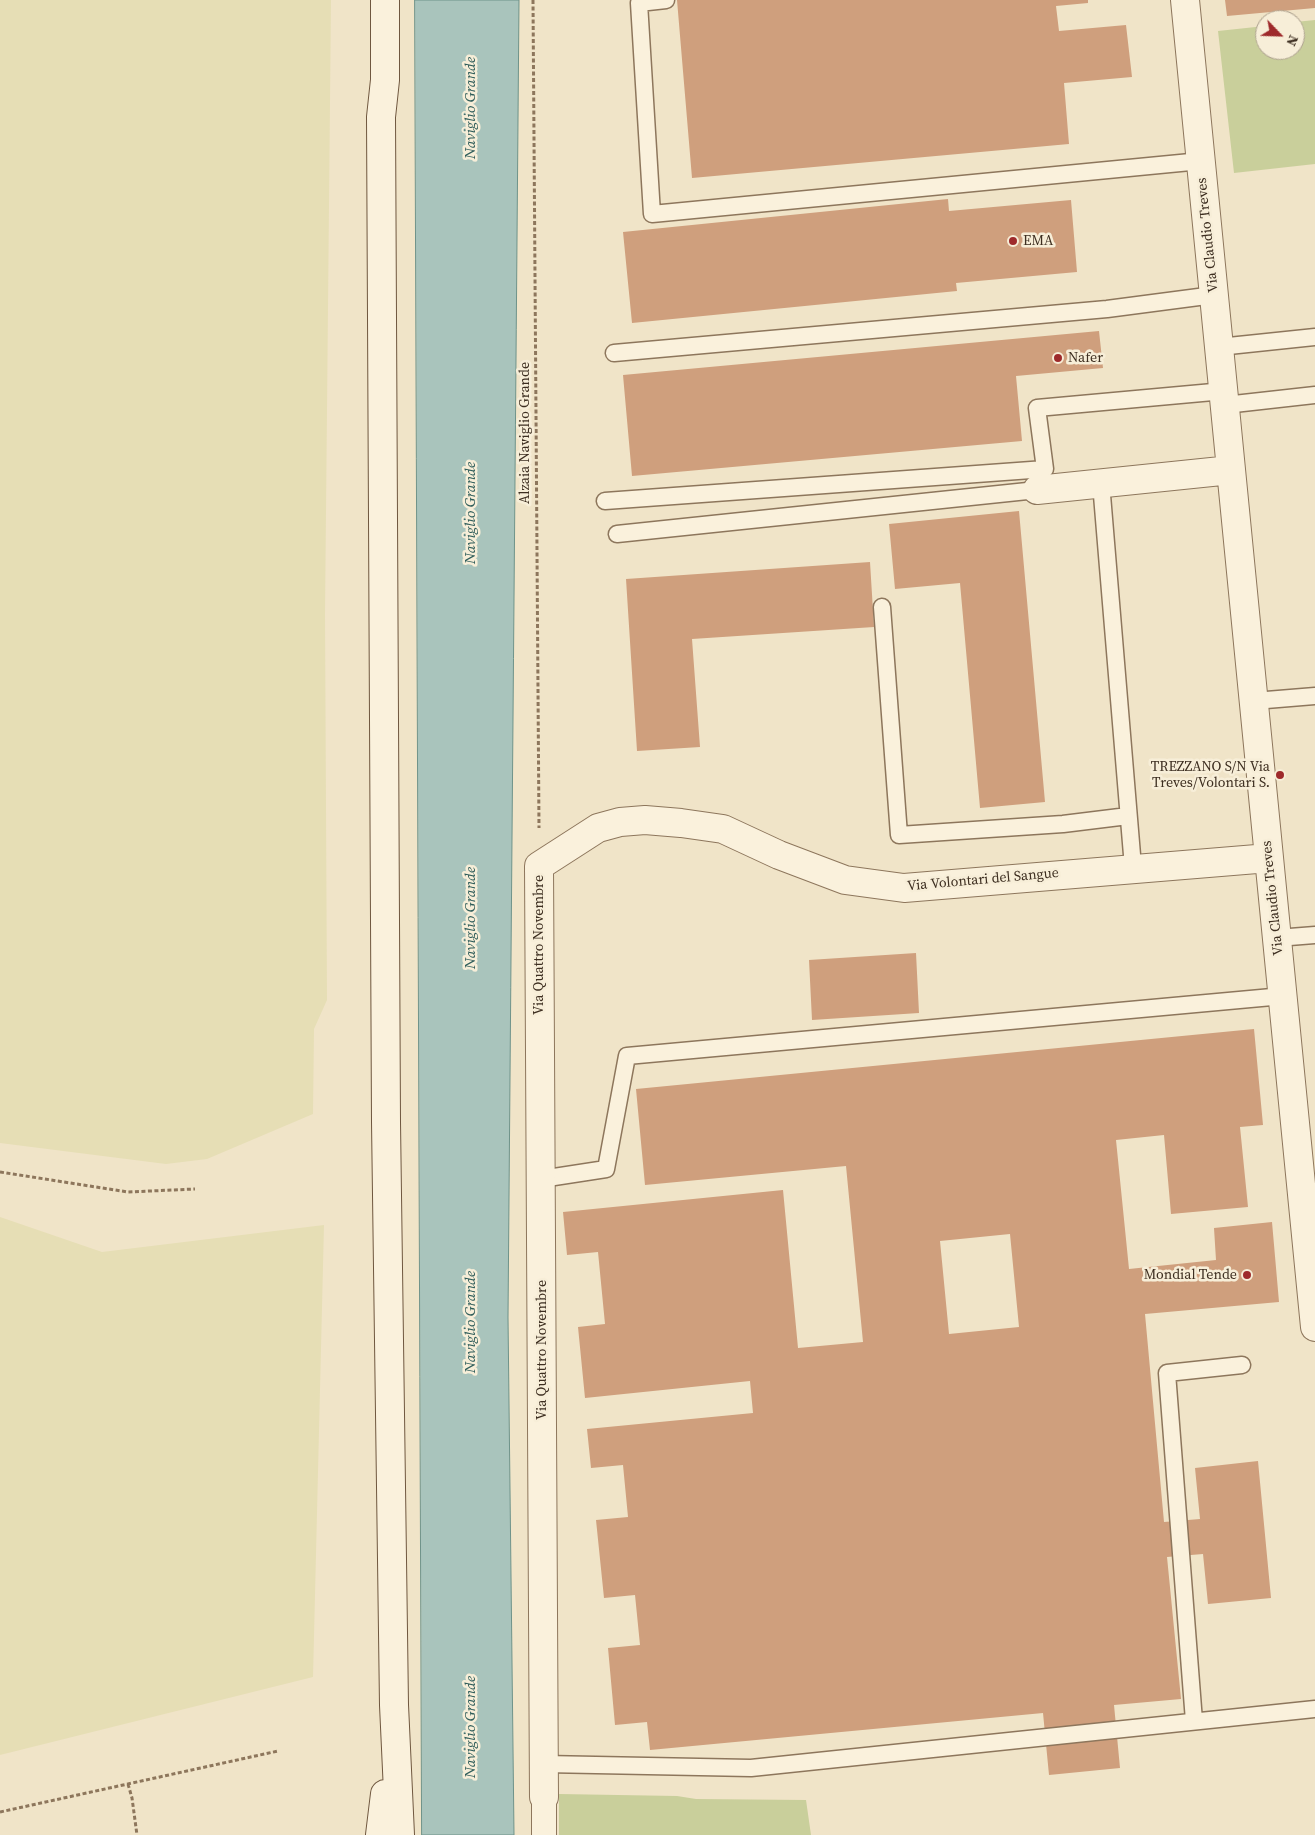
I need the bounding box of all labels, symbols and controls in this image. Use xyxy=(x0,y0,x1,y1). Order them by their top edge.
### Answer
north arrow xyxy=(1255,10,1305,60)
text: N xyxy=(1282,32,1304,49)
water label: Naviglio Grande xyxy=(462,57,480,159)
street label: Via Claudio Treves xyxy=(1194,177,1222,293)
place label: EMA xyxy=(1023,233,1053,249)
marker: EMA xyxy=(1007,235,1019,247)
place label: Nafer xyxy=(1068,350,1103,366)
marker: Nafer xyxy=(1052,352,1064,364)
street label: Alzaia Naviglio Grande xyxy=(517,362,533,504)
water label: Naviglio Grande xyxy=(462,462,480,564)
place label: TREZZANO S/N Via Treves/Volontari S. xyxy=(1151,759,1270,792)
marker: TREZZANO S/N Via Treves/Volontari S. xyxy=(1274,769,1286,781)
street label: Via Claudio Treves xyxy=(1259,840,1287,956)
street label: Via Volontari del Sangue xyxy=(906,865,1060,895)
water label: Naviglio Grande xyxy=(462,867,480,969)
street label: Via Quattro Novembre xyxy=(531,875,547,1015)
place label: Mondial Tende xyxy=(1144,1267,1237,1283)
marker: Mondial Tende xyxy=(1241,1269,1253,1281)
water label: Naviglio Grande xyxy=(462,1271,480,1373)
street label: Via Quattro Novembre xyxy=(534,1280,550,1420)
water label: Naviglio Grande xyxy=(462,1676,480,1778)

